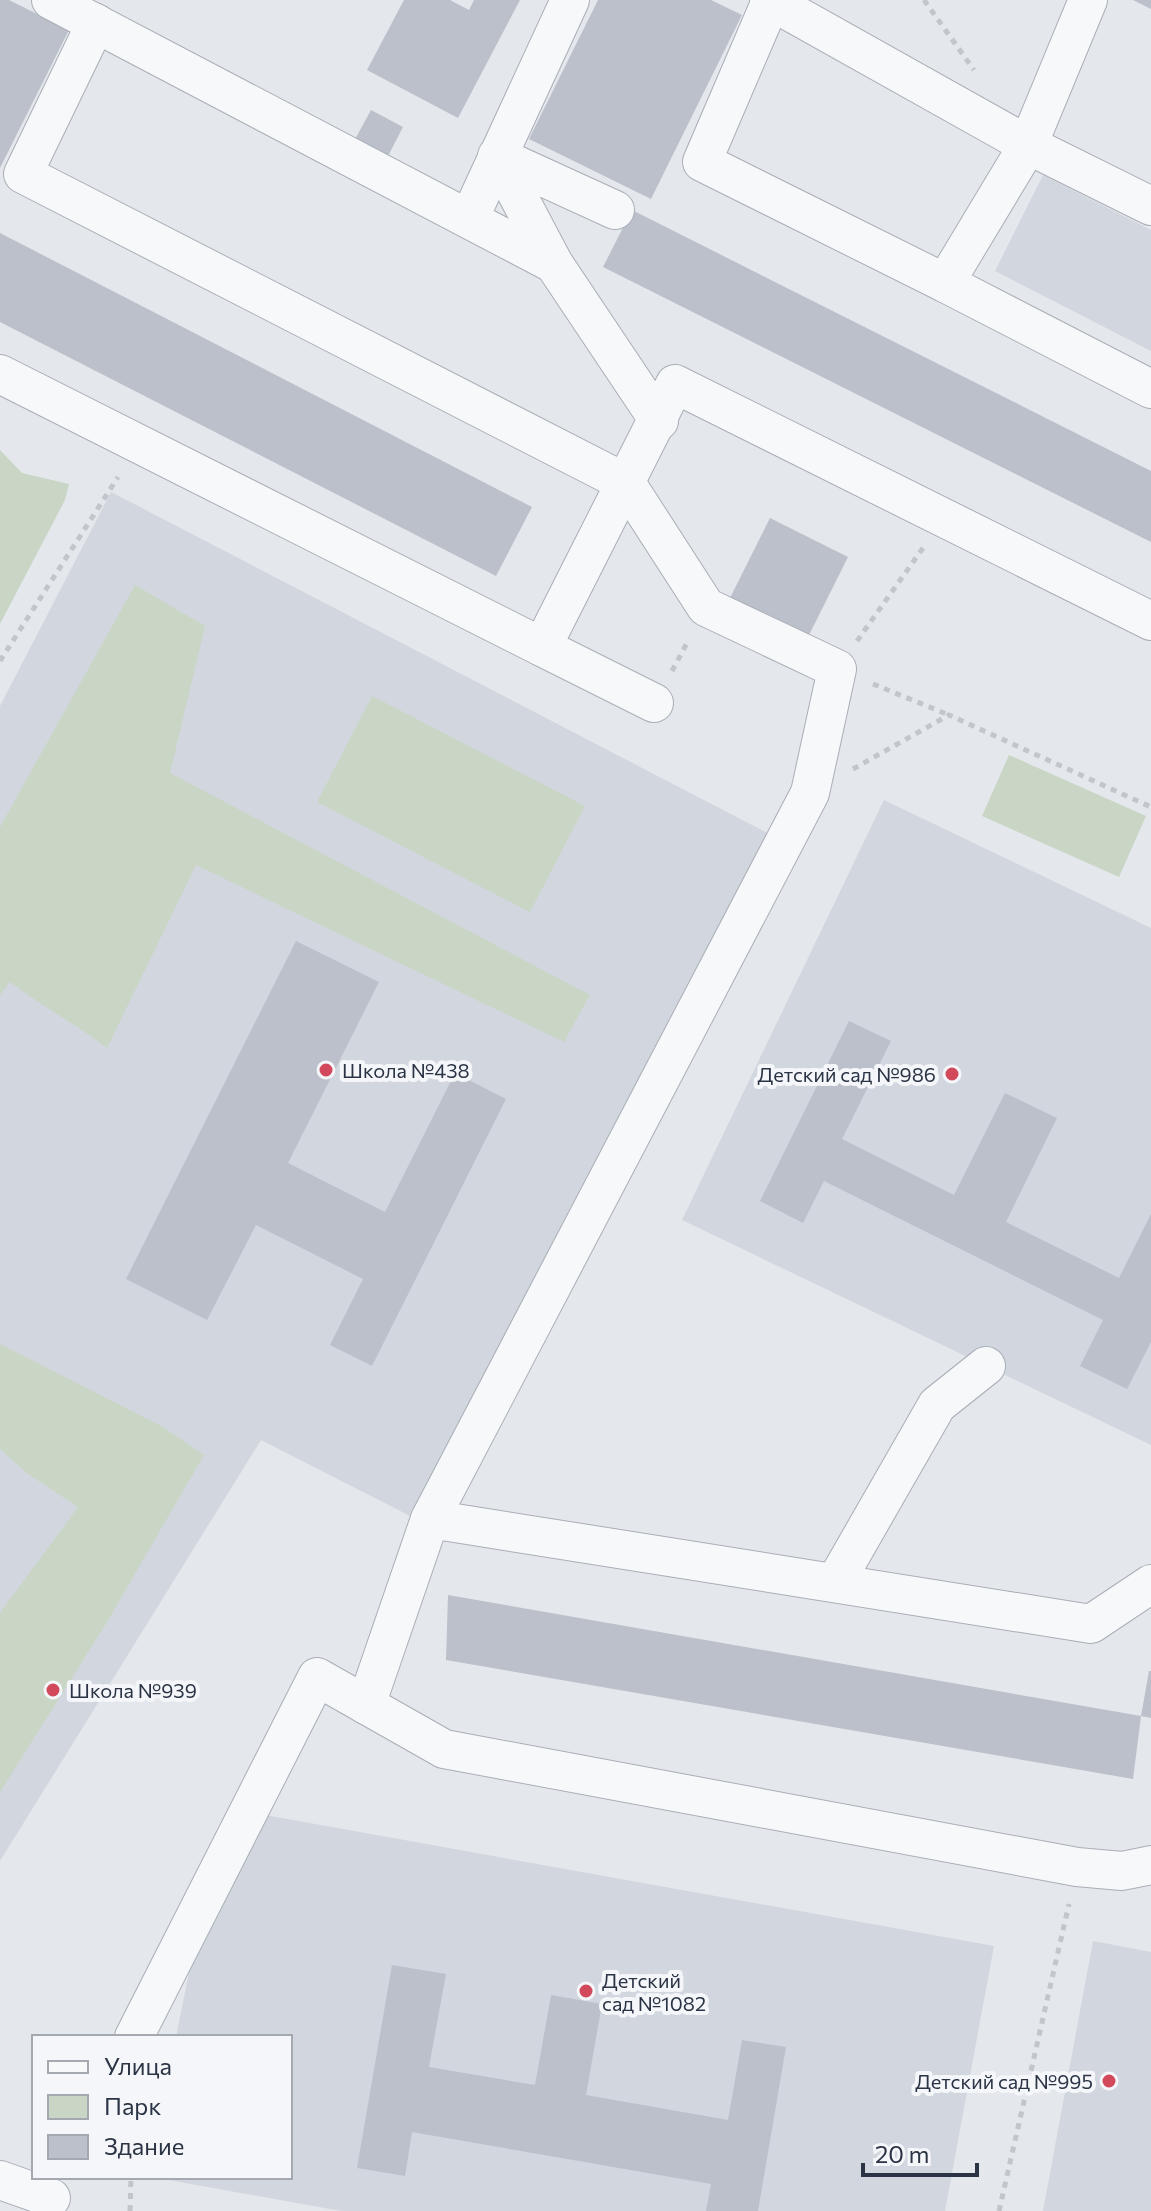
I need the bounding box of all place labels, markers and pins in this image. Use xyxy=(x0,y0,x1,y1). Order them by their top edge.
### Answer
place label: Школа №438 xyxy=(342,1058,470,1082)
marker: Школа №438 xyxy=(317,1061,335,1079)
place label: Детский сад №986 xyxy=(757,1062,936,1086)
marker: Детский сад №986 xyxy=(943,1065,961,1083)
place label: Школа №939 xyxy=(69,1678,197,1702)
marker: Школа №939 xyxy=(44,1681,62,1699)
place label: Детский сад №1082 xyxy=(602,1968,706,2015)
marker: Детский сад №1082 xyxy=(577,1982,595,2000)
place label: Детский сад №995 xyxy=(915,2069,1093,2093)
marker: Детский сад №995 xyxy=(1100,2072,1118,2090)

